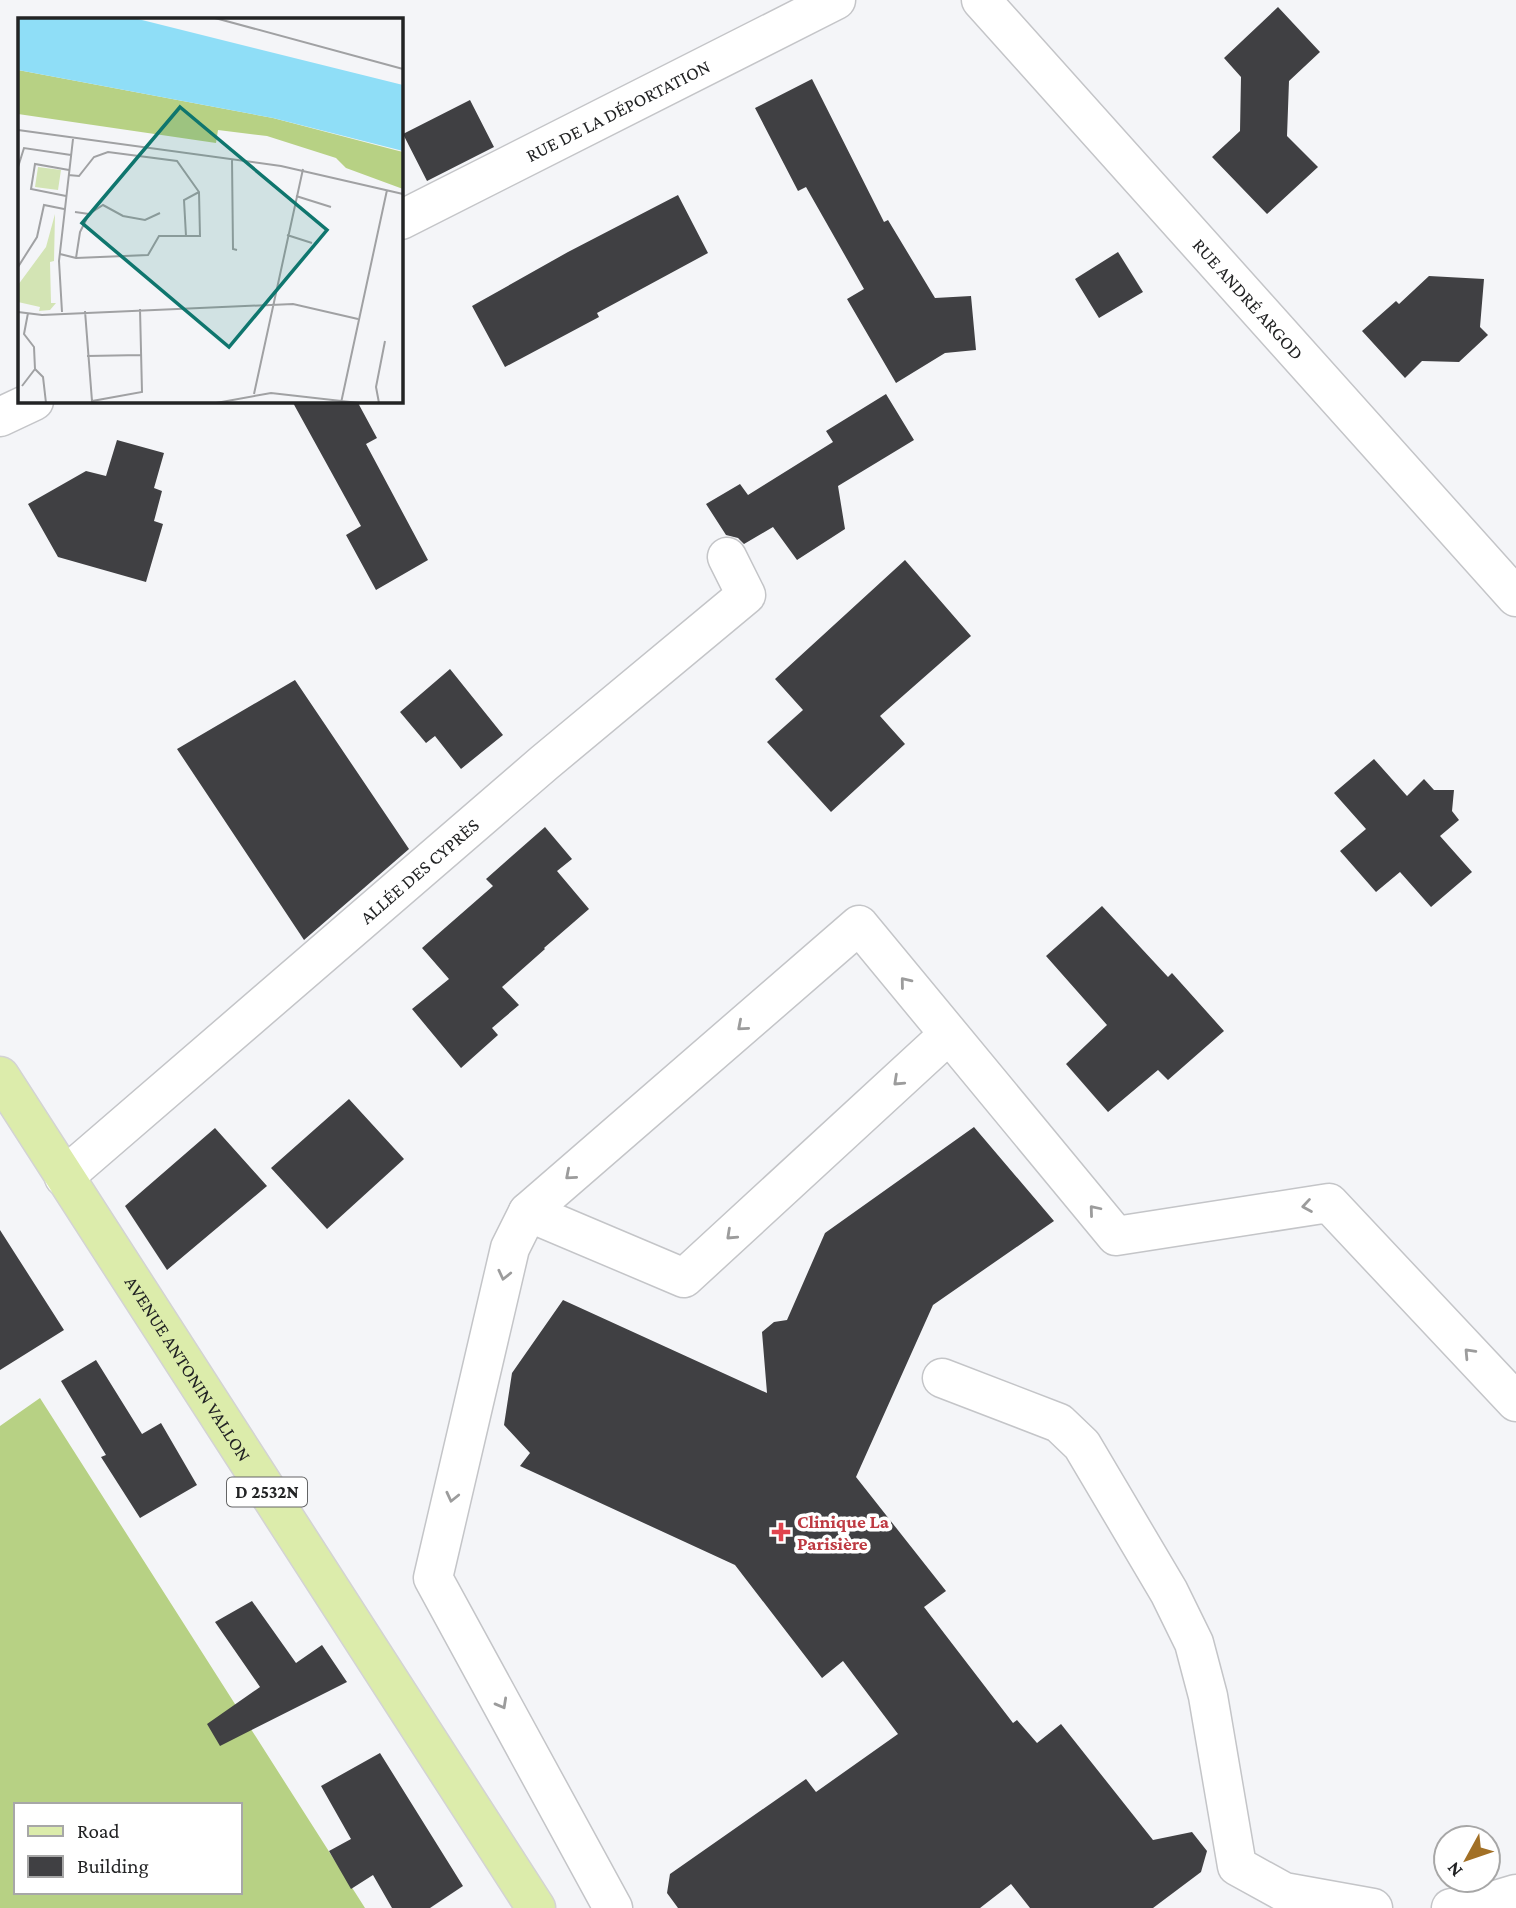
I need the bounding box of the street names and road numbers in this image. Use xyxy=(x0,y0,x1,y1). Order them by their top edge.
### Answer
street label: RUE DE LA DÉPORTATION xyxy=(522,55,713,166)
street label: RUE ANDRÉ ARGOD xyxy=(1189,234,1308,364)
street label: ALLÉE DES CYPRÈS xyxy=(355,814,483,928)
street label: AVENUE ANTONIN VALLON xyxy=(121,1272,256,1465)
road number: D 2532N xyxy=(227,1478,307,1506)

